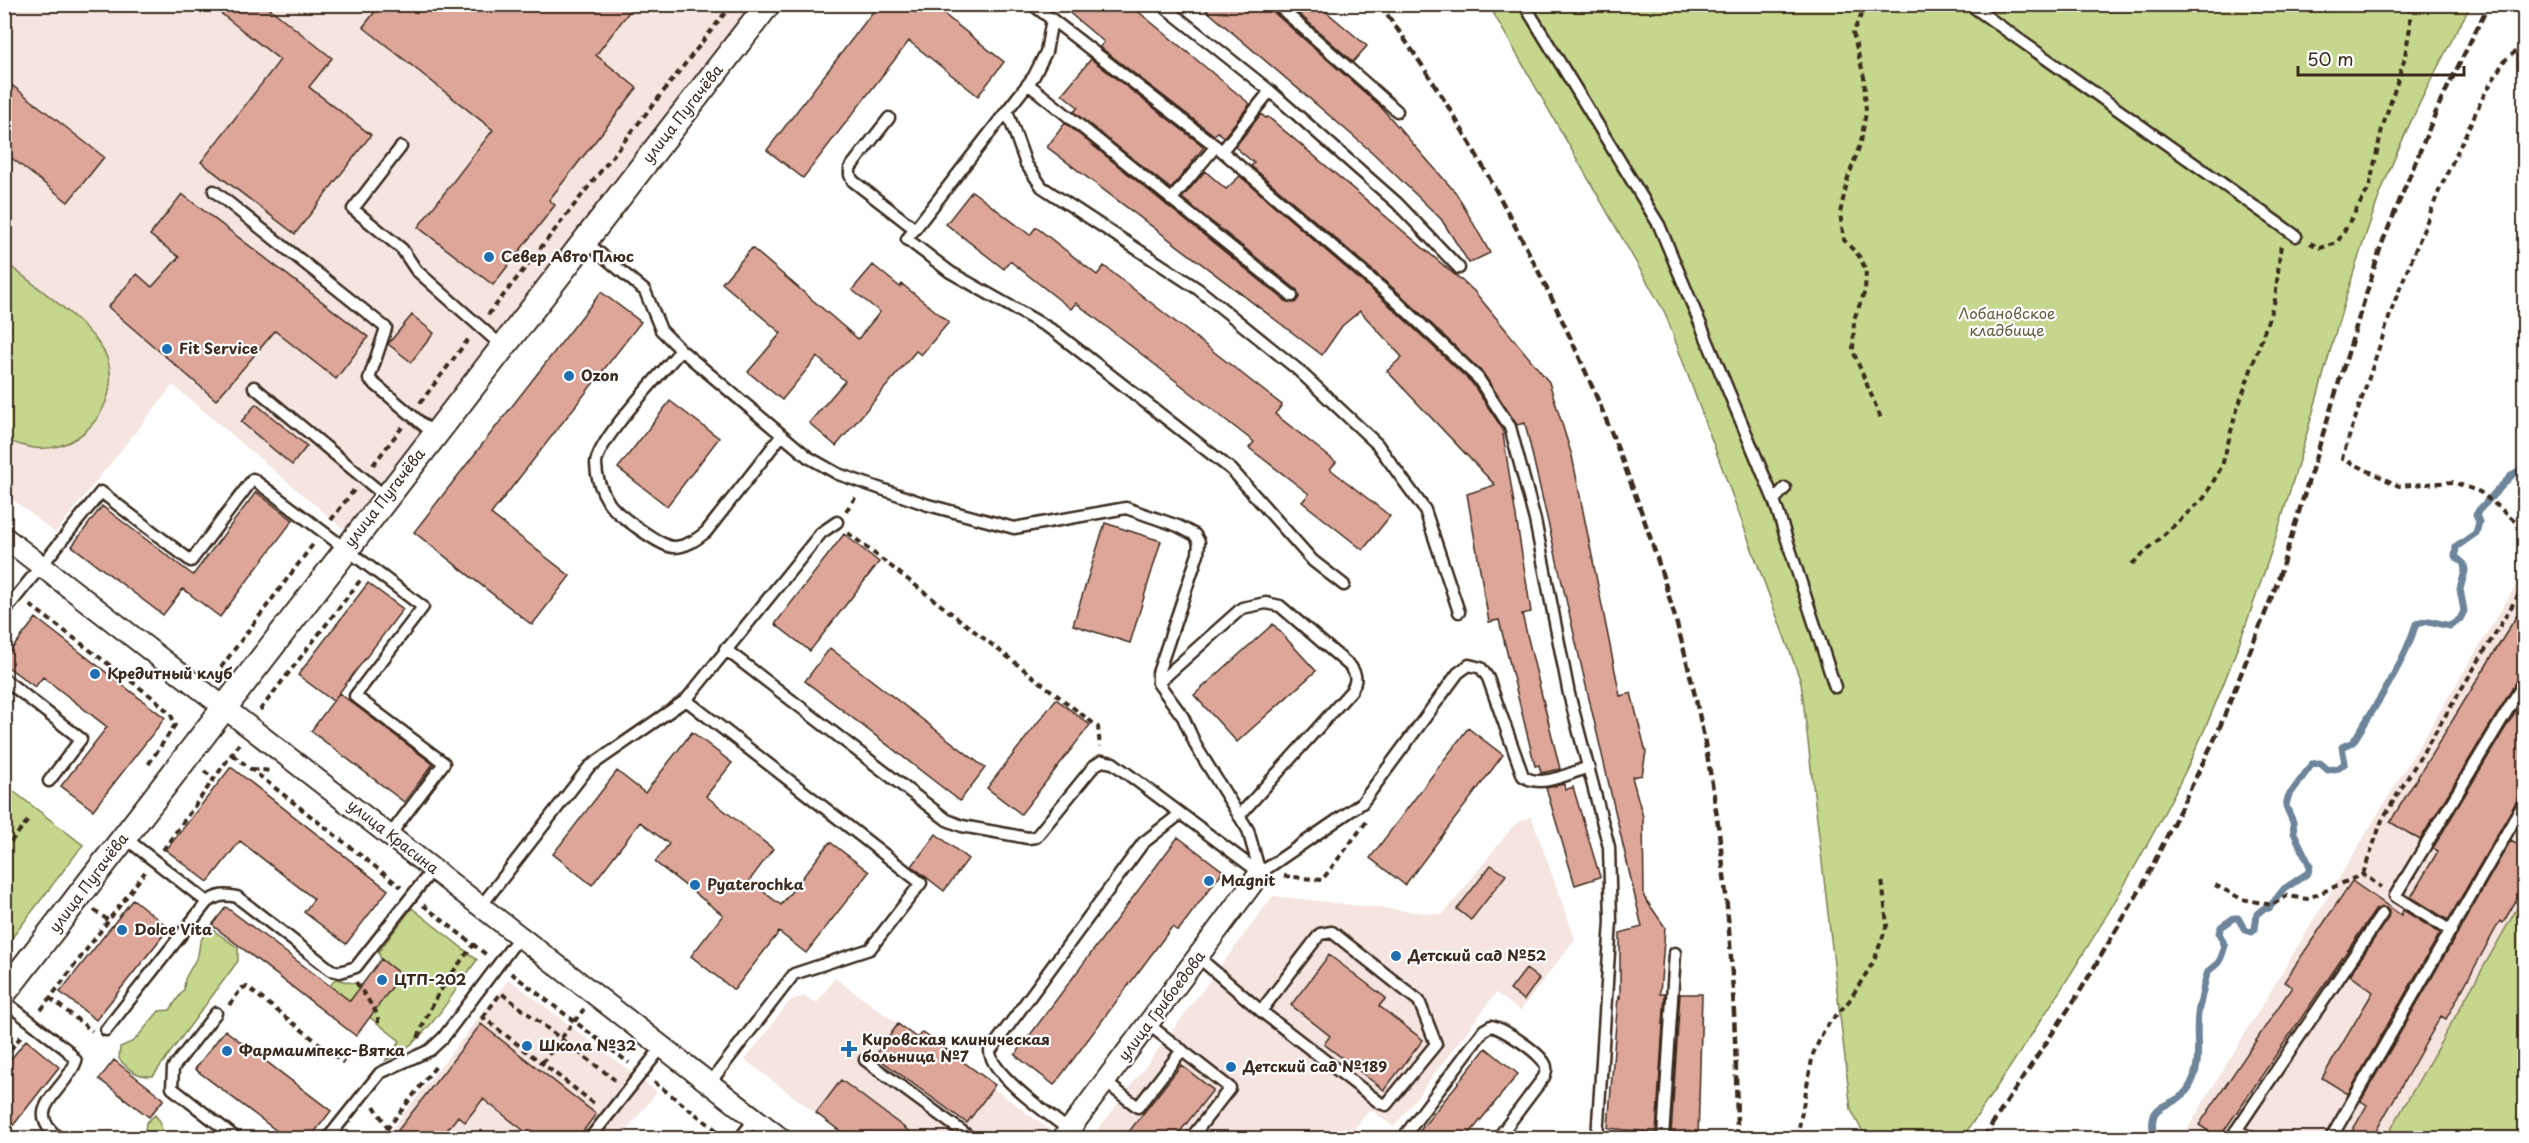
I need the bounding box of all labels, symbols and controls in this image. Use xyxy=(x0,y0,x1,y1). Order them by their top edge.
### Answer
scale bar xyxy=(2298,39,2464,77)
text: 50 m xyxy=(2307,45,2354,72)
street label: улица Пугачёва xyxy=(636,58,728,167)
place label: Север Авто Плюс xyxy=(501,244,634,267)
marker: Север Авто Плюс xyxy=(482,250,496,264)
park label: Лобановское кладбище xyxy=(1959,301,2055,341)
place label: Fit Service xyxy=(179,336,258,359)
marker: Fit Service xyxy=(160,342,174,356)
place label: Ozon xyxy=(581,363,619,386)
marker: Ozon xyxy=(562,369,576,383)
street label: улица Пугачёва xyxy=(338,442,430,551)
place label: Кредитный клуб xyxy=(107,661,232,684)
marker: Кредитный клуб xyxy=(88,667,102,681)
street label: улица Красина xyxy=(343,793,445,879)
street label: улица Пугачёва xyxy=(43,827,133,937)
place label: Magnit xyxy=(1221,868,1276,891)
place label: Pyaterochka xyxy=(707,872,804,895)
marker: Magnit xyxy=(1202,874,1216,888)
marker: Pyaterochka xyxy=(688,878,702,892)
place label: Dolce Vita xyxy=(134,917,213,940)
marker: Dolce Vita xyxy=(115,923,129,937)
place label: Детский сад №52 xyxy=(1407,943,1547,966)
street label: улица Грибоедова xyxy=(1112,945,1210,1065)
marker: Детский сад №52 xyxy=(1389,949,1403,963)
place label: ЦТП-202 xyxy=(394,967,467,990)
marker: ЦТП-202 xyxy=(375,973,389,987)
place label: Кировская клиническая больница №7 xyxy=(862,1027,1050,1067)
place label: Школа №32 xyxy=(539,1033,637,1056)
place label: Фармаимпекс-Вятка xyxy=(239,1038,406,1061)
marker: Школа №32 xyxy=(520,1039,534,1053)
marker: Кировская клиническая больница №7 xyxy=(840,1040,858,1058)
marker: Фармаимпекс-Вятка xyxy=(220,1044,234,1058)
place label: Детский сад №189 xyxy=(1242,1054,1387,1077)
marker: Детский сад №189 xyxy=(1224,1060,1238,1074)

